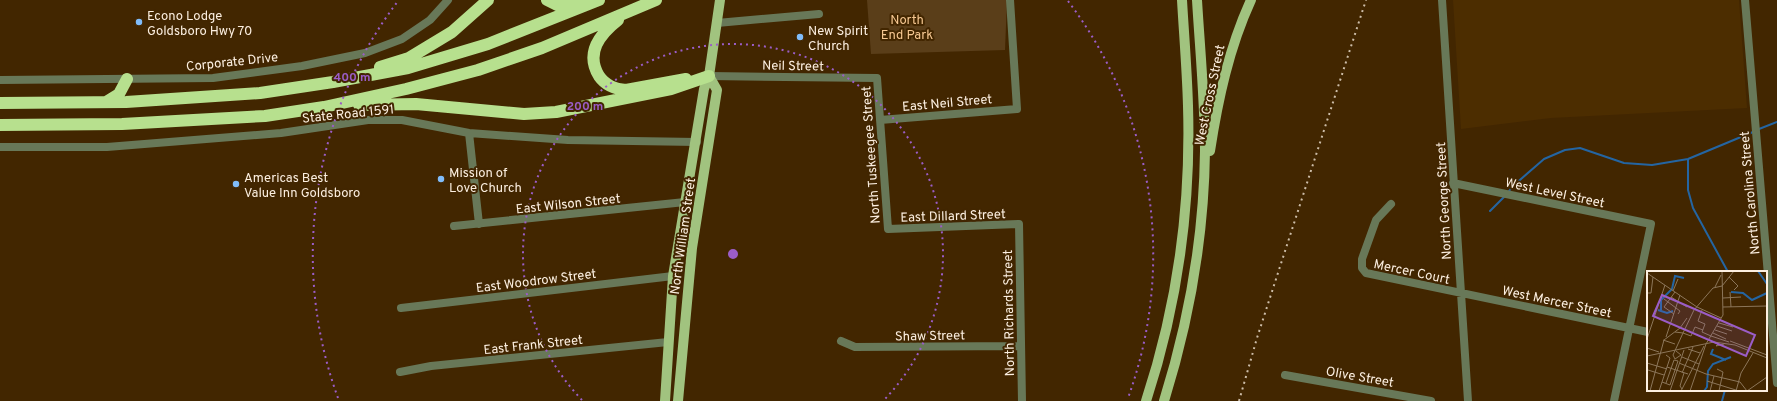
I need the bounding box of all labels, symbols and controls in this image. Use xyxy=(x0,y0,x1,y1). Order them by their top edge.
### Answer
place label: Econo Lodge Goldsboro Hwy 70 xyxy=(147,9,252,40)
park label: North End Park xyxy=(881,13,933,44)
marker: Econo Lodge Goldsboro Hwy 70 xyxy=(134,17,144,27)
place label: New Spirit Church xyxy=(808,24,868,55)
marker: New Spirit Church xyxy=(795,32,805,42)
street label: West Cross Street xyxy=(1192,43,1229,147)
street label: Corporate Drive xyxy=(185,50,279,76)
street label: Neil Street xyxy=(762,58,824,76)
text: 400 m xyxy=(333,70,371,86)
street label: North Tuskeegee Street xyxy=(859,85,885,224)
street label: East Neil Street xyxy=(902,92,993,116)
text: 200 m xyxy=(567,99,603,115)
street label: State Road 1591 xyxy=(301,102,395,128)
street label: North Carolina Street xyxy=(1738,130,1764,255)
street label: North George Street xyxy=(1434,142,1456,260)
place label: Mission of Love Church xyxy=(449,166,522,197)
place label: Americas Best Value Inn Goldsboro xyxy=(244,171,360,202)
marker: Mission of Love Church xyxy=(436,174,446,184)
street label: West Level Street xyxy=(1503,176,1606,212)
street label: North William Street xyxy=(668,177,700,296)
marker: Americas Best Value Inn Goldsboro xyxy=(231,179,241,189)
street label: East Wilson Street xyxy=(515,192,621,218)
street label: East Dillard Street xyxy=(900,207,1006,227)
centre of rings xyxy=(726,247,740,261)
street label: North Richards Street xyxy=(1001,249,1019,376)
street label: Mercer Court xyxy=(1372,257,1451,289)
street label: East Woodrow Street xyxy=(475,267,597,297)
inset map xyxy=(1647,271,1767,391)
street label: West Mercer Street xyxy=(1500,284,1613,322)
street label: Shaw Street xyxy=(895,328,965,346)
street label: East Frank Street xyxy=(483,333,584,359)
street label: Olive Street xyxy=(1324,364,1395,392)

